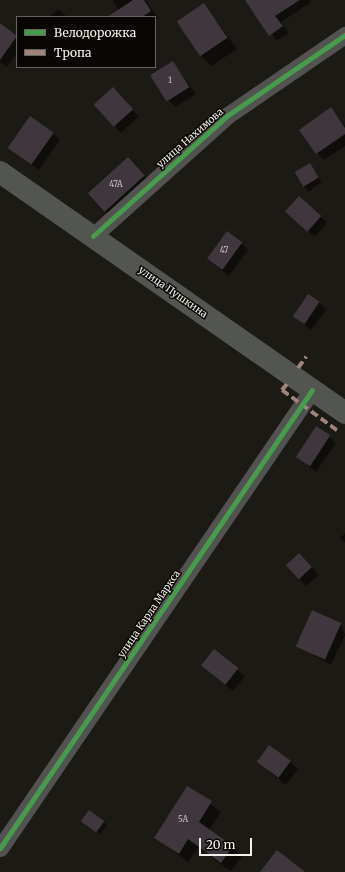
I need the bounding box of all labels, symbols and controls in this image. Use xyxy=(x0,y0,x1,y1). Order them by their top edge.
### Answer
legend xyxy=(16,16,156,68)
text: Велодорожка xyxy=(54,25,136,40)
text: Тропа xyxy=(54,45,91,60)
house number: 1 xyxy=(168,76,172,86)
street label: улица Нахимова xyxy=(154,106,226,170)
house number: 47А xyxy=(109,180,123,190)
house number: 47 xyxy=(220,246,228,256)
street label: улица Пушкина xyxy=(136,264,210,320)
street label: улица Карла Маркса xyxy=(115,568,183,660)
house number: 5А xyxy=(178,815,188,825)
scale bar xyxy=(201,830,254,856)
text: 20 m xyxy=(206,837,235,852)

